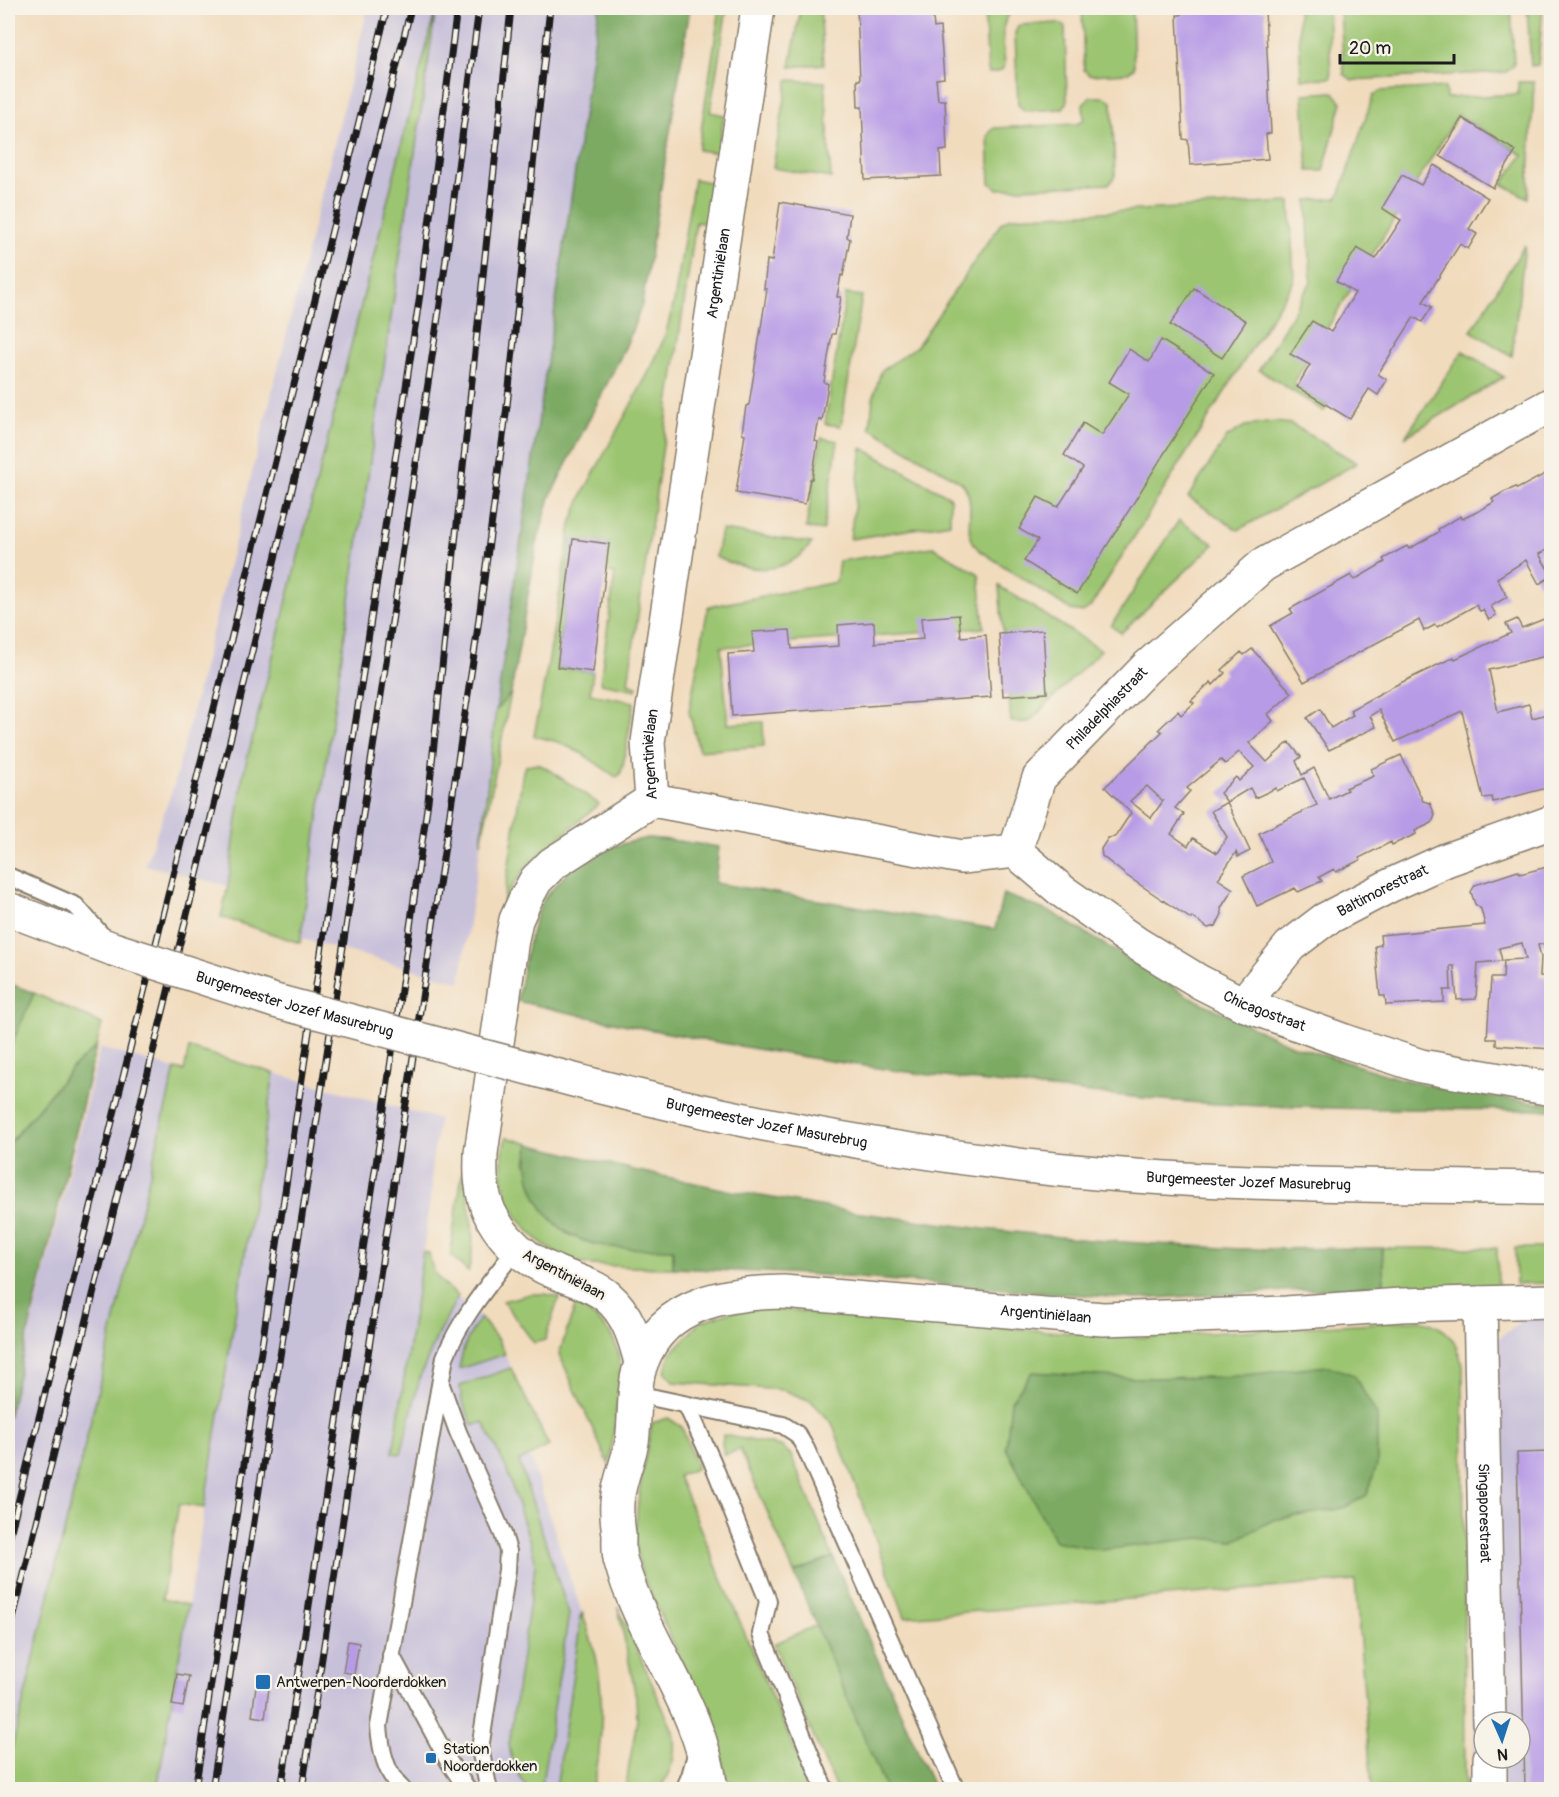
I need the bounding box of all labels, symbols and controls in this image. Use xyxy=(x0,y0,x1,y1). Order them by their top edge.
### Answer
scale bar xyxy=(1340,27,1454,65)
text: 20 m xyxy=(1349,37,1391,60)
street label: Argentiniëlaan xyxy=(702,227,734,320)
street label: Philadelphiastraat xyxy=(1062,662,1152,754)
street label: Argentiniëlaan xyxy=(639,707,662,800)
street label: Baltimorestraat xyxy=(1334,860,1432,921)
street label: Burgemeester Jozef Masurebrug xyxy=(193,967,396,1041)
street label: Chicagostraat xyxy=(1220,986,1309,1036)
street label: Burgemeester Jozef Masurebrug xyxy=(664,1094,869,1152)
street label: Burgemeester Jozef Masurebrug xyxy=(1145,1167,1351,1194)
street label: Argentiniëlaan xyxy=(519,1245,609,1305)
street label: Argentiniëlaan xyxy=(999,1301,1092,1327)
street label: Singaporestraat xyxy=(1474,1463,1495,1564)
marker: Antwerpen-Noorderdokken xyxy=(254,1673,272,1691)
place label: Antwerpen-Noorderdokken xyxy=(276,1673,447,1692)
north arrow xyxy=(1472,1710,1532,1770)
place label: Station Noorderdokken xyxy=(443,1740,537,1776)
text: N xyxy=(1497,1744,1509,1764)
marker: Station Noorderdokken xyxy=(424,1751,438,1765)

